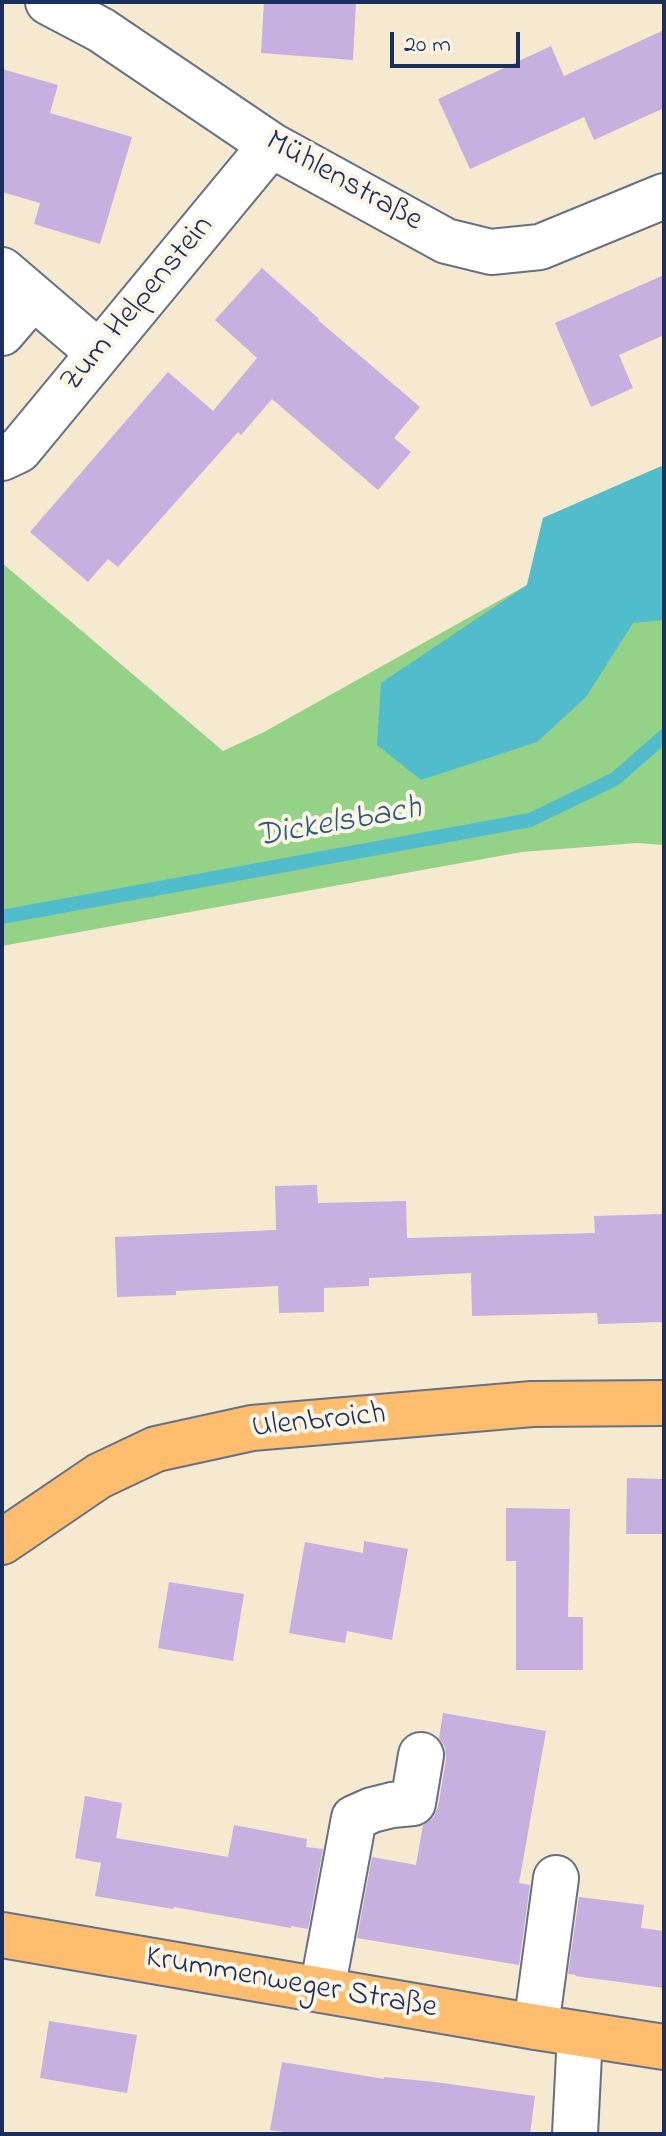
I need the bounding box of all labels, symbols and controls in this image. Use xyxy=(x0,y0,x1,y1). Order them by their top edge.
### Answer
scale bar xyxy=(394,16,524,66)
text: 20 m xyxy=(404,28,451,63)
street label: Mühlenstraße xyxy=(258,124,428,242)
street label: Zum Helpenstein xyxy=(54,209,224,401)
water label: Dickelsbach xyxy=(253,790,425,860)
street label: Ulenbroich xyxy=(250,1397,388,1449)
street label: Krummenweger Straße xyxy=(142,1940,440,2030)

